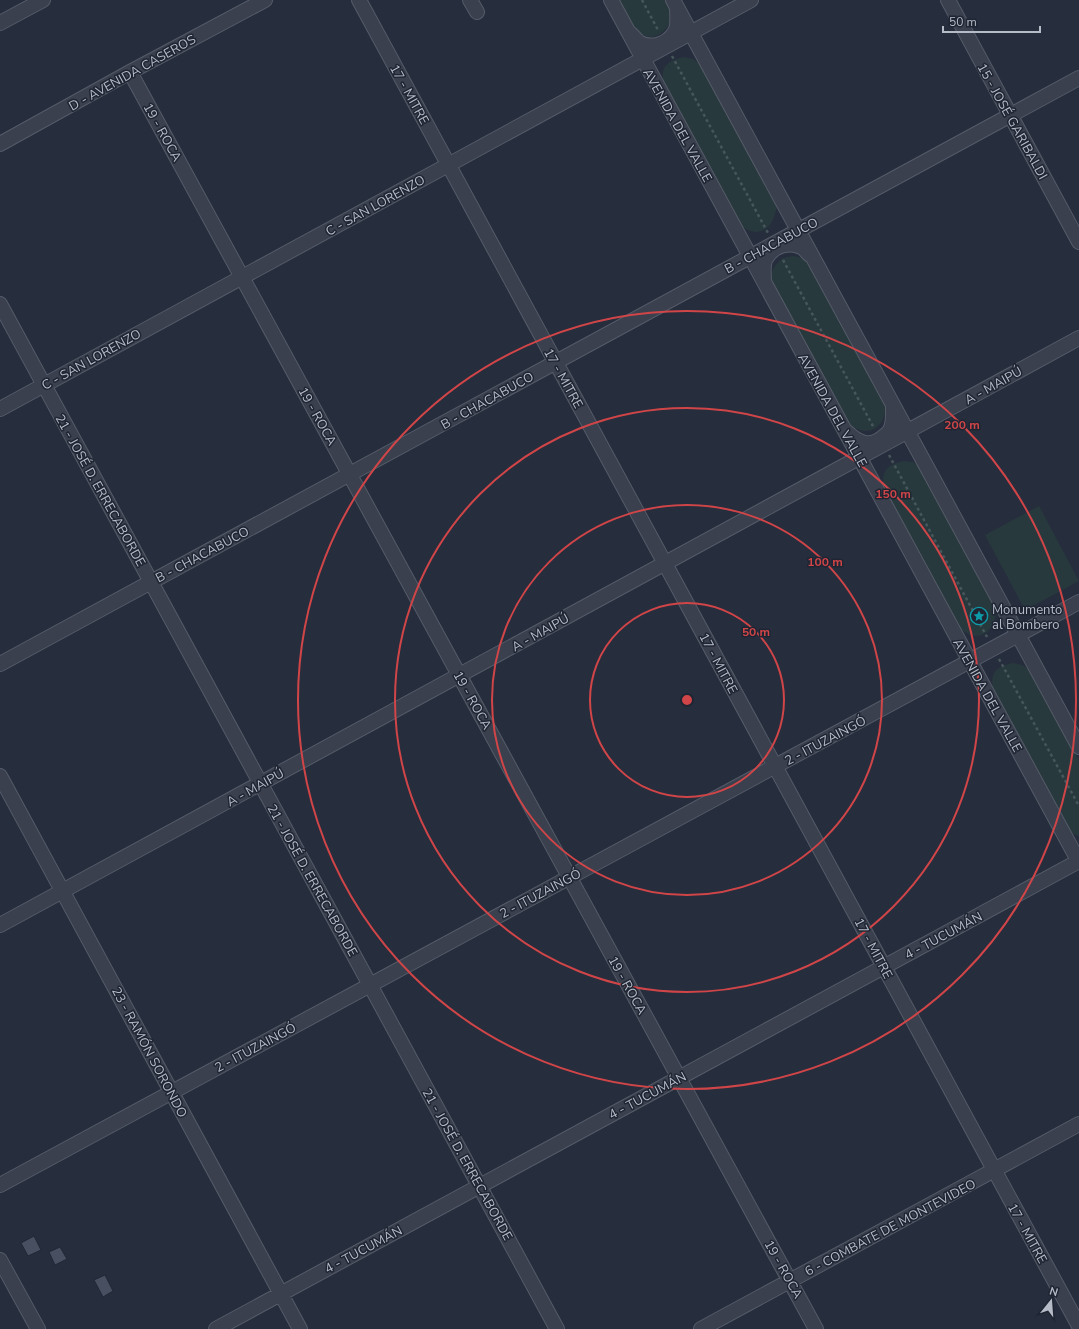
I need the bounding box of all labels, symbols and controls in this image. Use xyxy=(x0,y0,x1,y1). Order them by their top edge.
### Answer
scale bar xyxy=(943,8,1040,34)
text: 50 m xyxy=(949,14,977,30)
street label: D - AVENIDA CASEROS xyxy=(66,30,199,115)
street label: 15 - JOSÉ GARIBALDI xyxy=(973,60,1052,183)
street label: 17 - MITRE xyxy=(385,61,433,128)
street label: AVENIDA DEL VALLE xyxy=(638,65,716,186)
street label: 19 - ROCA xyxy=(139,100,186,165)
street label: C - SAN LORENZO xyxy=(322,171,429,241)
street label: B - CHACABUCO xyxy=(721,214,821,278)
street label: C - SAN LORENZO xyxy=(38,325,145,395)
street label: 17 - MITRE xyxy=(539,345,587,412)
street label: AVENIDA DEL VALLE xyxy=(793,350,871,471)
street label: A - MAIPÚ xyxy=(961,362,1026,409)
street label: B - CHACABUCO xyxy=(438,368,537,434)
street label: 19 - ROCA xyxy=(294,384,341,449)
street label: 21 - JOSÉ D. ERRECABORDE xyxy=(51,411,150,570)
text: 200 m xyxy=(944,417,980,433)
text: 150 m xyxy=(875,486,911,502)
street label: B - CHACABUCO xyxy=(152,523,252,587)
text: 100 m xyxy=(807,554,843,570)
place label: Monumento al Bombero xyxy=(992,601,1062,634)
place icon: Monumento al Bombero xyxy=(969,606,989,626)
street label: A - MAIPÚ xyxy=(508,609,573,656)
text: 50 m xyxy=(742,624,770,640)
street label: 17 - MITRE xyxy=(695,630,742,697)
street label: AVENIDA DEL VALLE xyxy=(948,635,1026,756)
street label: 19 - ROCA xyxy=(449,668,496,733)
centre of rings xyxy=(680,693,694,707)
street label: 2 - ITUZAINGÓ xyxy=(781,711,869,770)
street label: A - MAIPÚ xyxy=(223,764,288,811)
street label: 21 - JOSÉ D. ERRECABORDE xyxy=(263,801,362,960)
street label: 2 - ITUZAINGÓ xyxy=(496,864,584,923)
street label: 4 - TUCUMÁN xyxy=(901,907,986,964)
street label: 17 - MITRE xyxy=(850,915,897,982)
street label: 19 - ROCA xyxy=(604,953,651,1018)
street label: 23 - RAMÓN SORONDO xyxy=(107,983,192,1121)
street label: 2 - ITUZAINGÓ xyxy=(211,1018,299,1077)
street label: 4 - TUCUMÁN xyxy=(605,1067,690,1124)
street label: 21 - JOSÉ D. ERRECABORDE xyxy=(418,1085,517,1244)
street label: 6 - COMBATE DE MONTEVIDEO xyxy=(802,1175,979,1281)
street label: 17 - MITRE xyxy=(1003,1200,1051,1267)
street label: 4 - TUCUMÁN xyxy=(321,1221,406,1278)
street label: 19 - ROCA xyxy=(760,1237,807,1302)
north arrow xyxy=(1031,1281,1071,1321)
text: N xyxy=(1048,1284,1060,1300)

